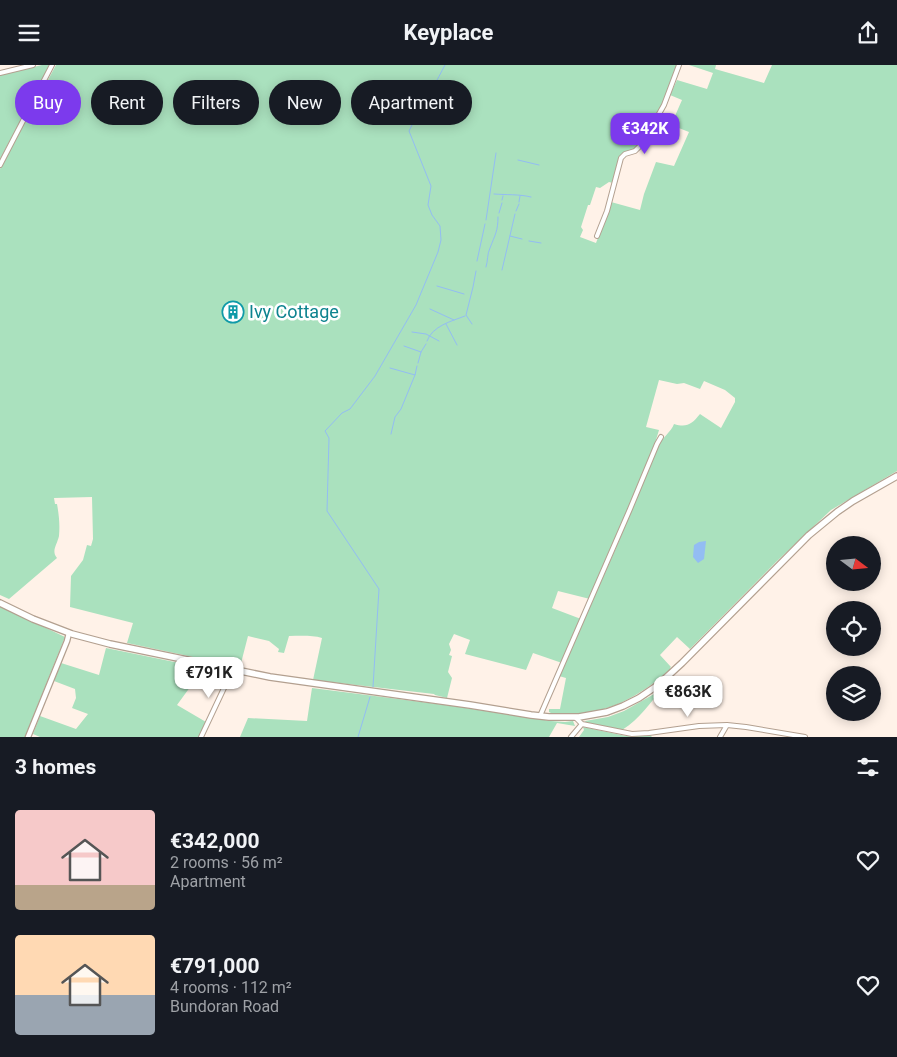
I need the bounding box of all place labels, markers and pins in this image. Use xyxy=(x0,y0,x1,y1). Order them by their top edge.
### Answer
pin: €342K xyxy=(610,113,680,155)
building icon: Ivy Cottage xyxy=(221,300,245,324)
place label: Ivy Cottage xyxy=(249,301,339,322)
pin: €791K xyxy=(174,657,244,699)
pin: €863K xyxy=(653,675,723,718)

